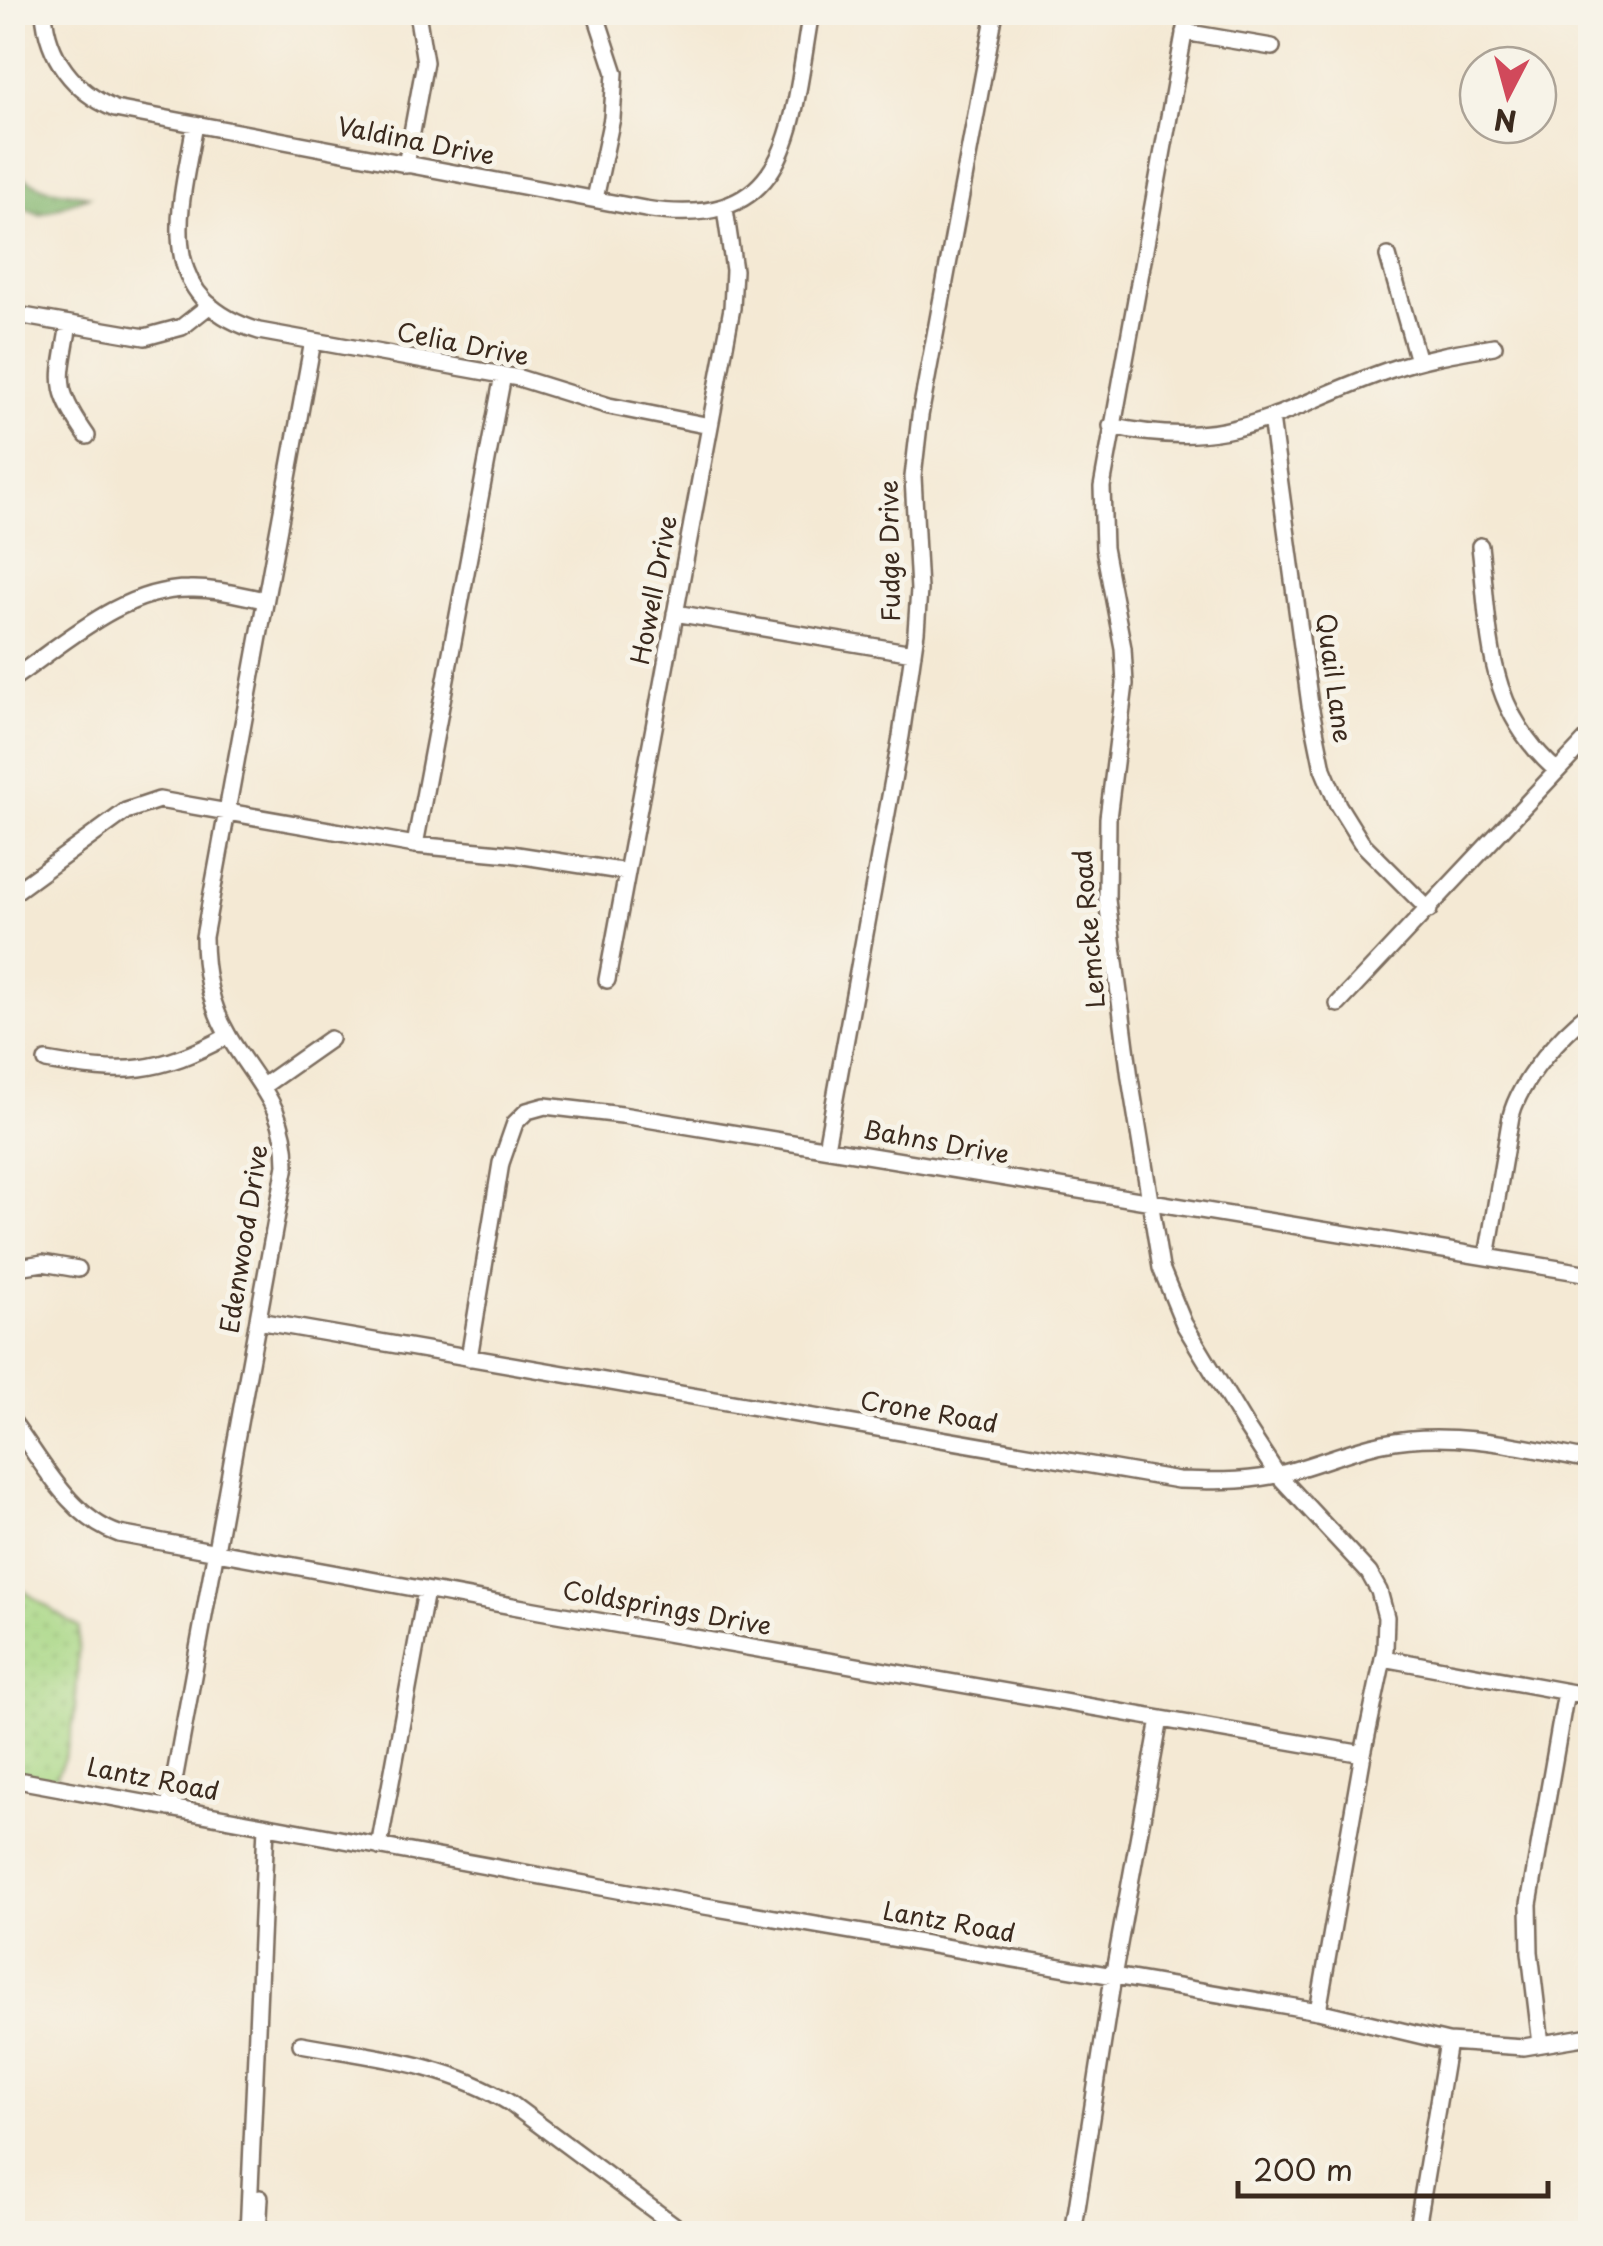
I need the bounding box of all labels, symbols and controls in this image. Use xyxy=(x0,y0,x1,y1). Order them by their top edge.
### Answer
north arrow xyxy=(1458,45,1558,145)
text: N xyxy=(1492,99,1519,144)
street label: Valdina Drive xyxy=(334,106,498,174)
street label: Celia Drive xyxy=(394,312,533,374)
street label: Fudge Drive xyxy=(869,480,909,622)
street label: Howell Drive xyxy=(620,512,686,668)
street label: Quail Lane xyxy=(1307,611,1363,745)
street label: Lemcke Road xyxy=(1062,848,1114,1010)
street label: Bahns Drive xyxy=(860,1109,1012,1173)
street label: Edenwood Drive xyxy=(209,1142,277,1336)
street label: Crone Road xyxy=(857,1380,1001,1442)
street label: Coldsprings Drive xyxy=(560,1570,775,1644)
street label: Lantz Road xyxy=(84,1747,223,1809)
street label: Lantz Road xyxy=(880,1891,1019,1951)
scale bar xyxy=(1238,2136,1548,2198)
text: 200 m xyxy=(1253,2146,1353,2191)

